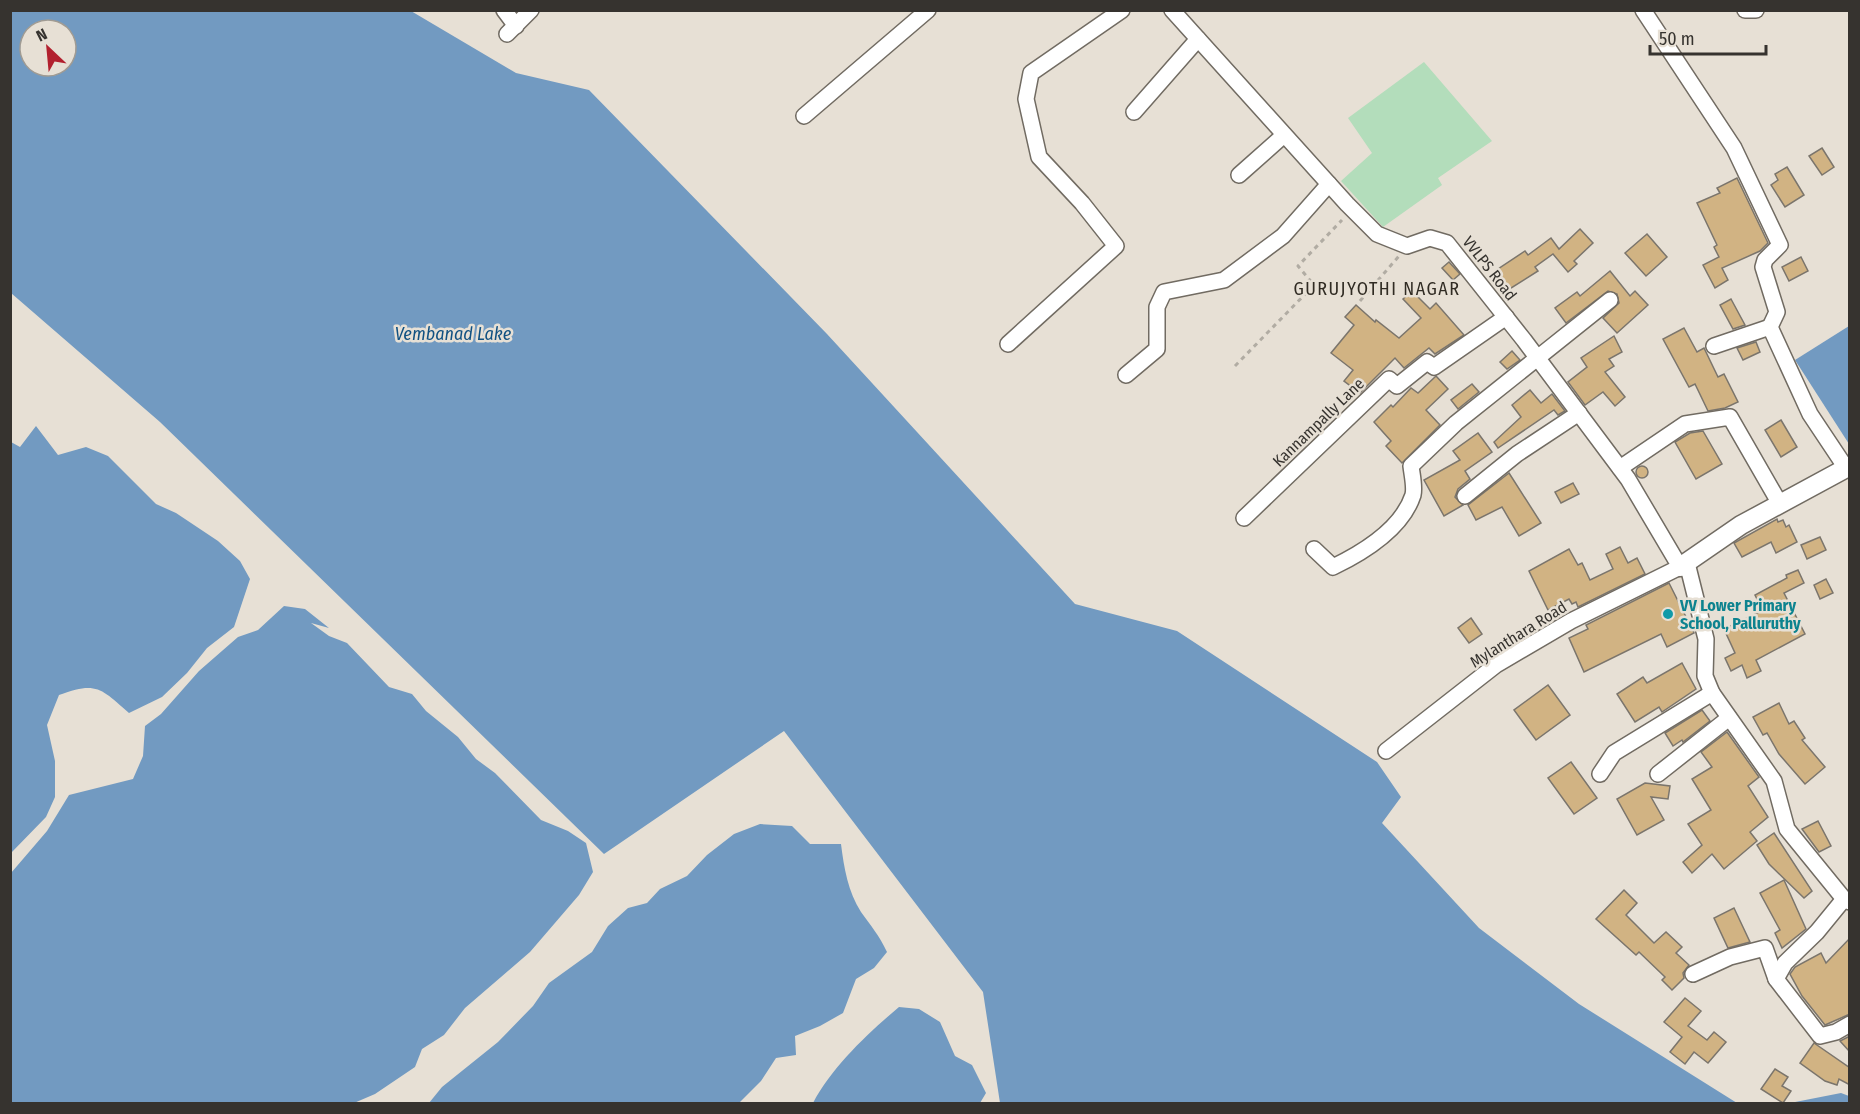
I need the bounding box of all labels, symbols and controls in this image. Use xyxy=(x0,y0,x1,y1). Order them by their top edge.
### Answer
north arrow xyxy=(18,18,78,78)
scale bar xyxy=(1650,18,1766,56)
text: N xyxy=(33,24,50,46)
text: 50 m xyxy=(1659,28,1695,50)
street label: VVLPS Road xyxy=(1459,232,1521,304)
district label: GURUJYOTHI NAGAR xyxy=(1293,278,1461,300)
water label: Vembanad Lake xyxy=(395,323,512,345)
street label: Kannampally Lane xyxy=(1269,374,1368,471)
place label: VV Lower Primary School, Palluruthy xyxy=(1679,596,1801,633)
street label: Mylanthara Road xyxy=(1466,597,1570,672)
marker: VV Lower Primary School, Palluruthy xyxy=(1661,607,1675,621)

